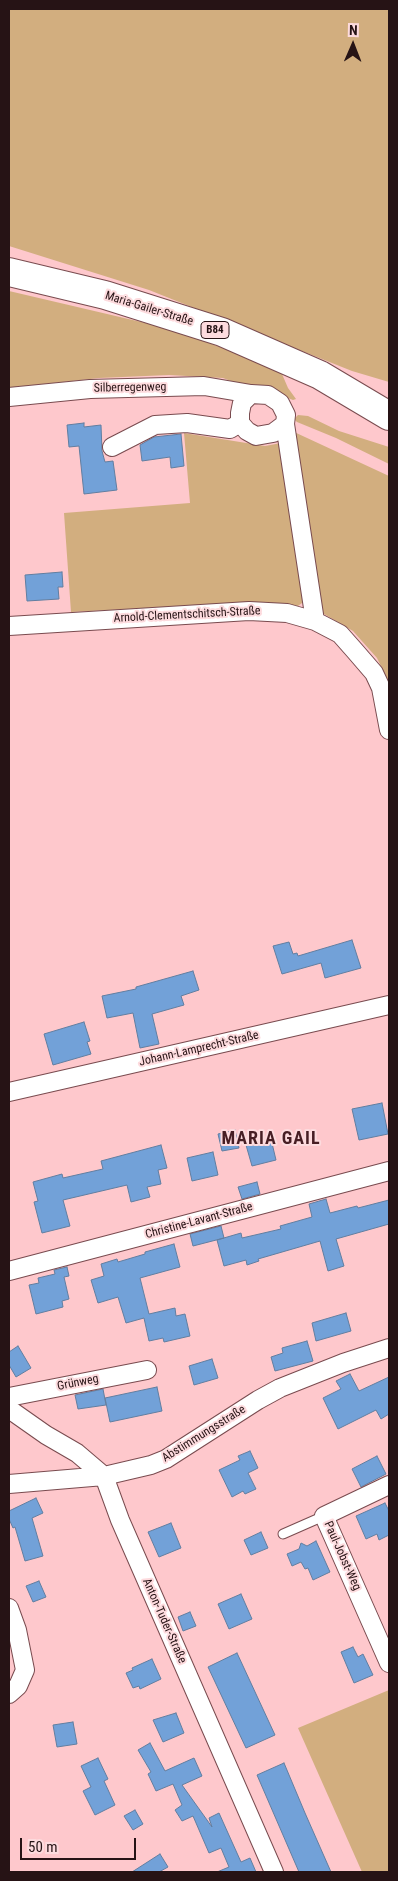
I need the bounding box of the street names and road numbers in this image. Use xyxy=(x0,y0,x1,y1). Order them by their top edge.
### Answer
street label: Maria-Gailer-Straße xyxy=(103,289,195,329)
road number: B84 xyxy=(201,322,229,338)
street label: Silberregenweg xyxy=(93,380,167,396)
street label: Arnold-Clementschitsch-Straße xyxy=(113,604,261,626)
street label: Johann-Lamprecht-Straße xyxy=(138,1028,260,1070)
street label: Christine-Lavant-Straße xyxy=(144,1200,254,1242)
street label: Grünweg xyxy=(56,1372,100,1394)
street label: Abstimmungsstraße xyxy=(160,1403,248,1465)
street label: Paul-Jobst-Weg xyxy=(320,1519,364,1593)
street label: Anton-Tuder-Straße xyxy=(139,1576,189,1666)

